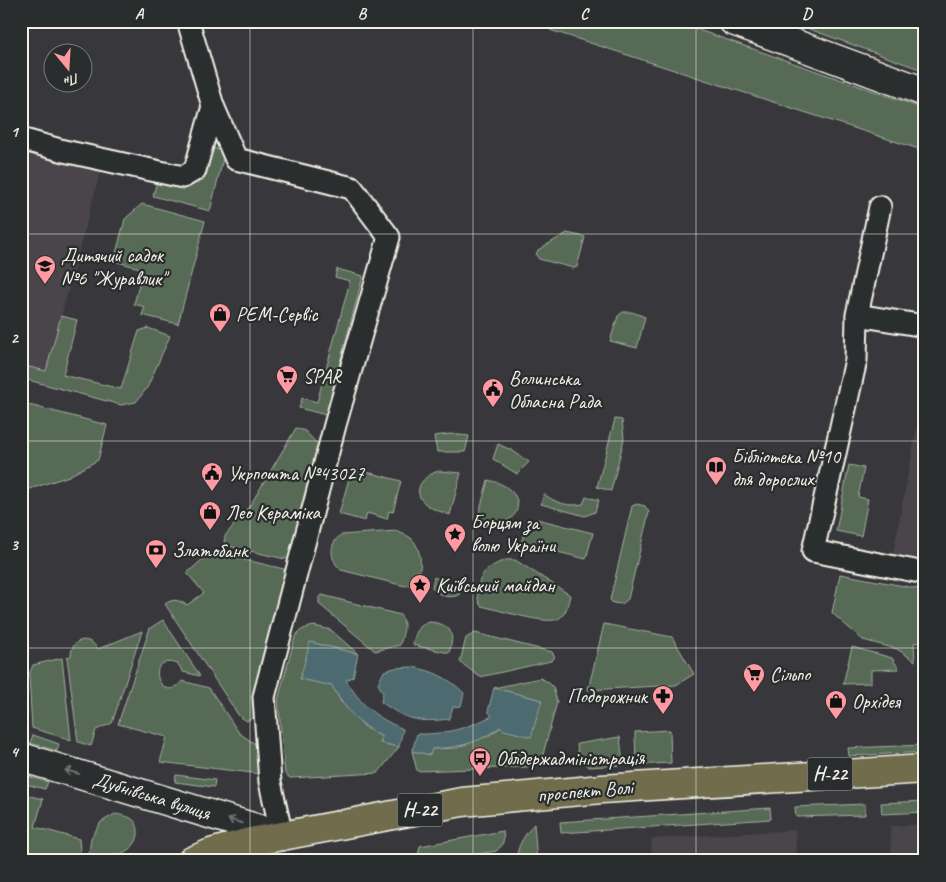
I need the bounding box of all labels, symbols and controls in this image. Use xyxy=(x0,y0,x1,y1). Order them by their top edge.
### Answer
text: A xyxy=(135,4,145,24)
text: B xyxy=(358,4,368,24)
text: C xyxy=(580,4,590,24)
text: D xyxy=(802,4,813,24)
north arrow xyxy=(42,42,92,92)
text: Пн xyxy=(62,70,81,90)
text: 1 xyxy=(10,122,19,142)
place label: Дитячий садок №6 "Журавлик" xyxy=(61,243,170,291)
school or university icon: Дитячий садок №6 "Журавлик" xyxy=(33,254,57,285)
shop icon: РЕМ-Сервіс xyxy=(208,302,232,333)
place label: РЕМ-Сервіс xyxy=(236,302,319,327)
text: 2 xyxy=(10,328,19,348)
supermarket icon: SPAR xyxy=(275,364,299,395)
place label: SPAR xyxy=(303,364,343,389)
place label: Волинська Обласна Рада xyxy=(509,366,602,414)
public building icon: Волинська Обласна Рада xyxy=(481,377,505,408)
place label: Бібліотека №10 для дорослих xyxy=(732,444,842,492)
library icon: Бібліотека №10 для дорослих xyxy=(704,455,728,486)
public building icon: Укрпошта №43027 xyxy=(200,461,224,492)
place label: Укрпошта №43027 xyxy=(228,461,365,486)
shop icon: Лео Кераміка xyxy=(198,500,222,531)
place label: Лео Кераміка xyxy=(226,500,322,525)
place label: Борцям за волю України xyxy=(471,510,557,558)
place icon: Борцям за волю України xyxy=(443,522,467,553)
text: 3 xyxy=(10,535,19,555)
bank icon: Златобанк xyxy=(144,538,168,569)
place label: Златобанк xyxy=(172,538,249,563)
place icon: Київський майдан xyxy=(408,573,432,604)
place label: Київський майдан xyxy=(436,573,556,598)
supermarket icon: Сільпо xyxy=(742,662,766,693)
place label: Сільпо xyxy=(770,662,811,687)
place label: Подорожник xyxy=(568,684,649,709)
pharmacy icon: Подорожник xyxy=(651,684,675,715)
shop icon: Орхідея xyxy=(824,689,848,720)
place label: Орхідея xyxy=(852,689,902,714)
text: 4 xyxy=(10,742,19,762)
bus stop icon: Облдержадміністрація xyxy=(468,746,492,777)
place label: Облдержадміністрація xyxy=(496,746,645,771)
road number: Н-22 xyxy=(808,758,852,791)
one-way arrow xyxy=(65,766,81,776)
street label: Дубнівська вулиця xyxy=(90,766,214,826)
street label: проспект Волі xyxy=(536,774,636,808)
road number: Н-22 xyxy=(398,794,442,826)
one-way arrow xyxy=(227,816,243,826)

